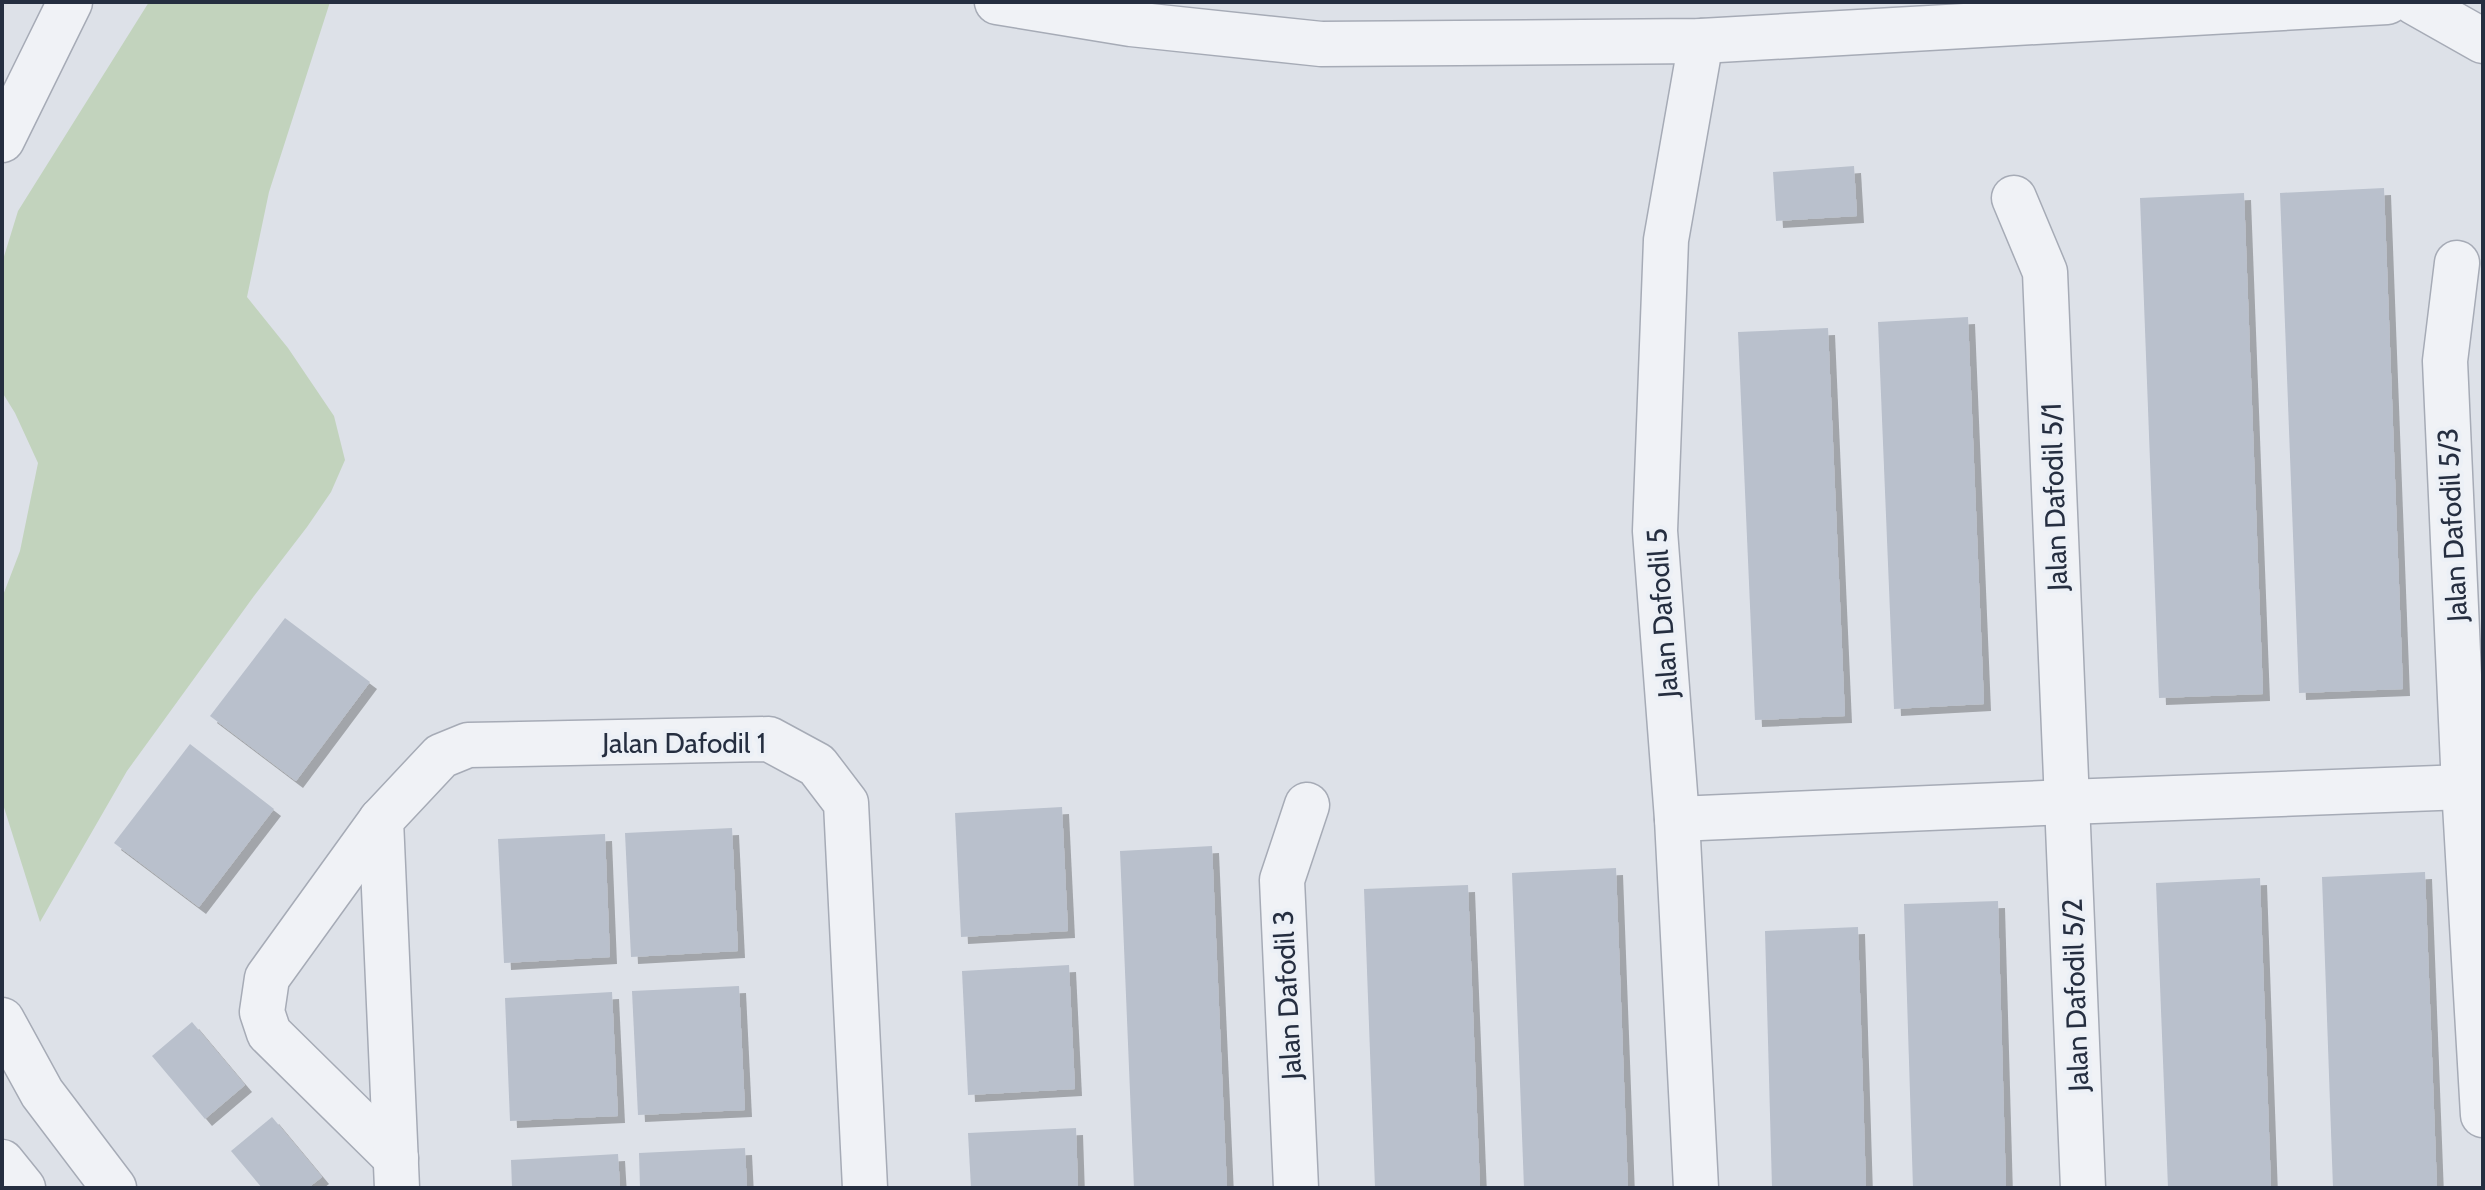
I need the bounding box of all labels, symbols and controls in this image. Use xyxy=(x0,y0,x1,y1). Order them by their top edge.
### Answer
street label: Jalan Dafodil 5/1 xyxy=(2034,403,2074,592)
street label: Jalan Dafodil 5/3 xyxy=(2430,427,2474,624)
street label: Jalan Dafodil 5 xyxy=(1639,527,1685,700)
street label: Jalan Dafodil 1 xyxy=(601,726,766,760)
street label: Jalan Dafodil 5/2 xyxy=(2055,898,2095,1093)
street label: Jalan Dafodil 3 xyxy=(1266,909,1308,1082)

